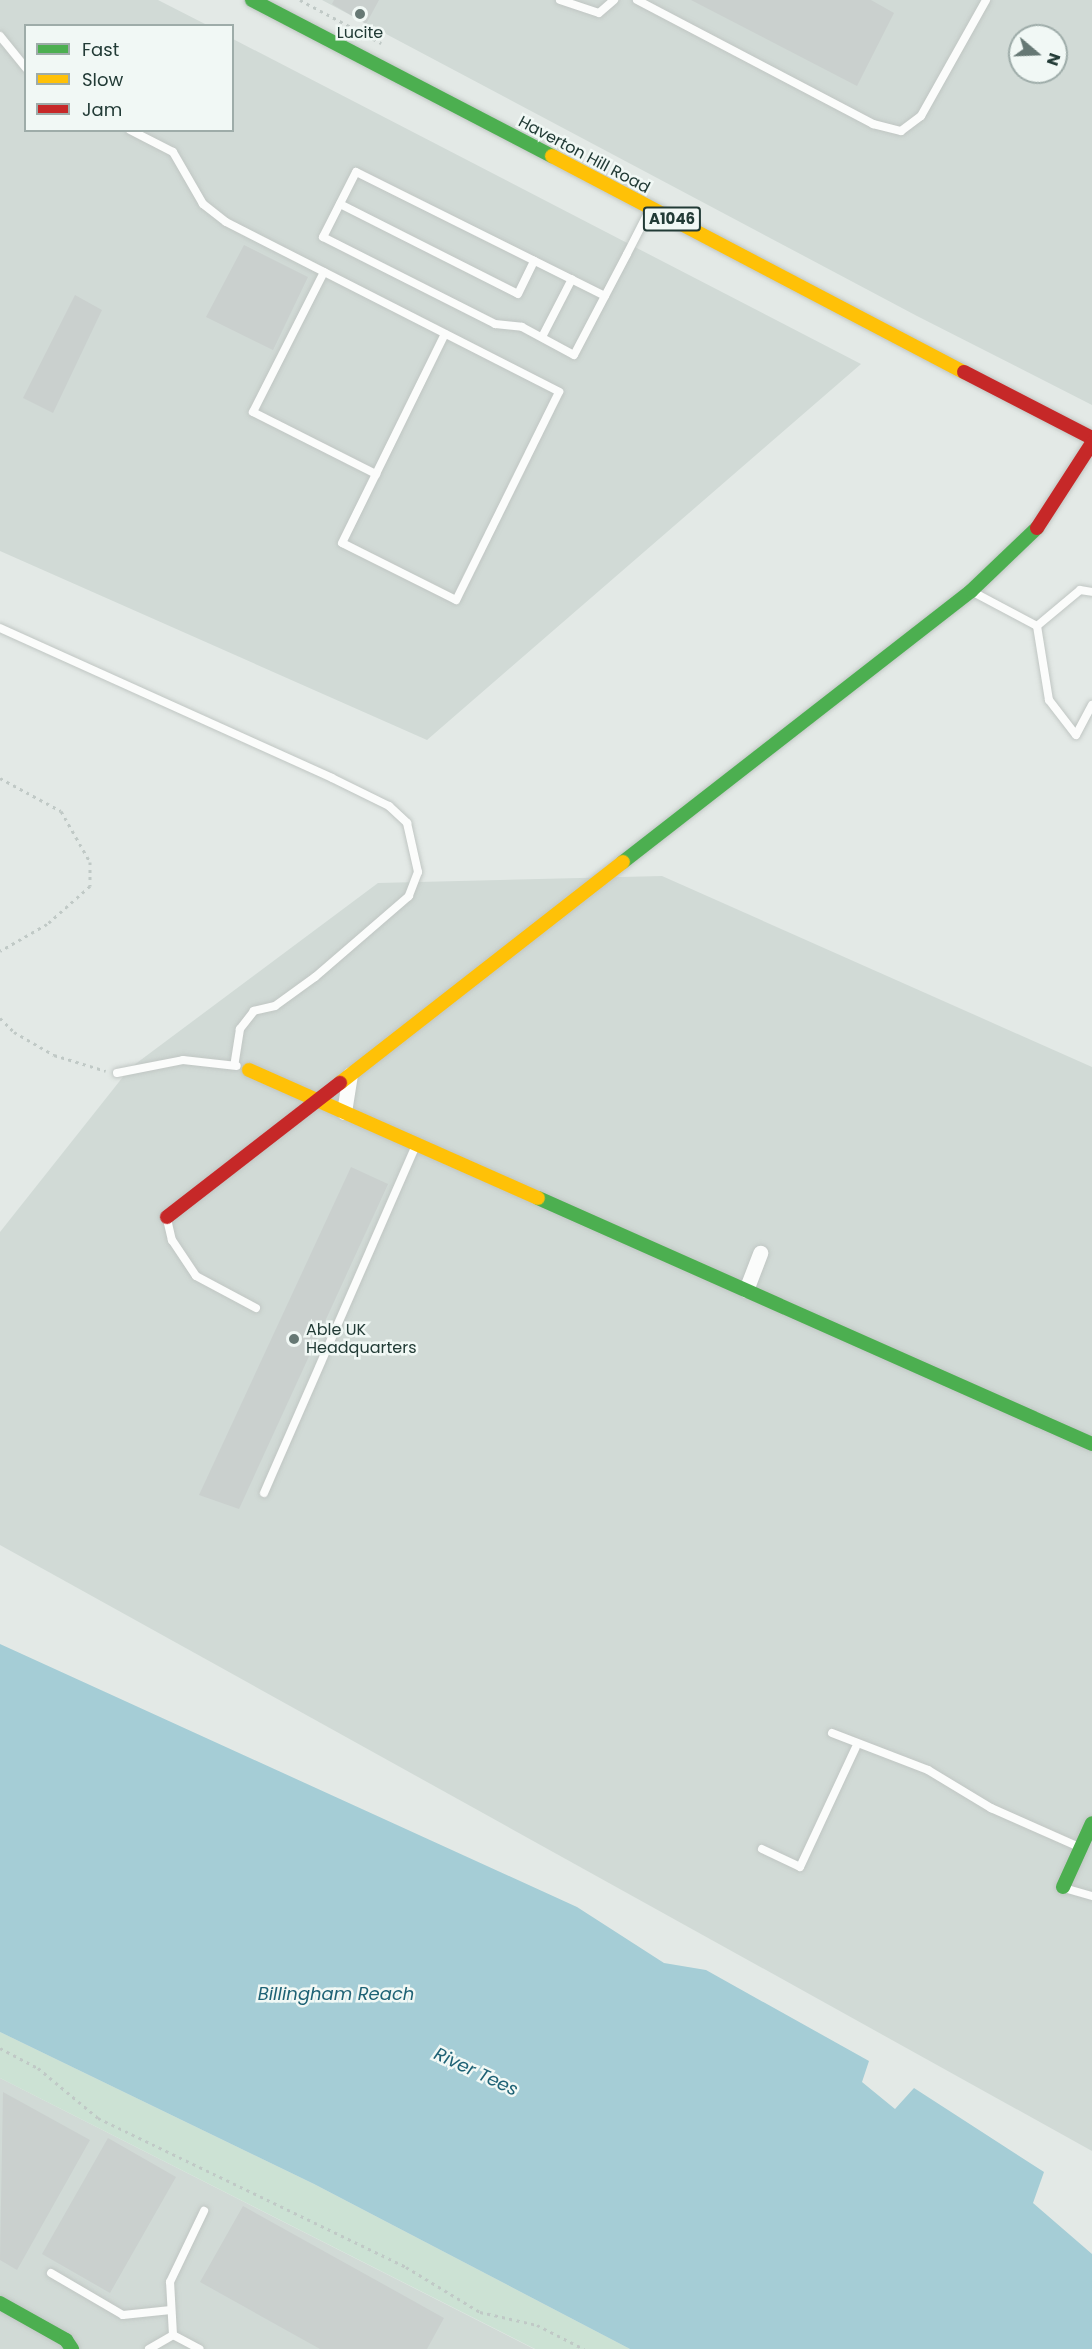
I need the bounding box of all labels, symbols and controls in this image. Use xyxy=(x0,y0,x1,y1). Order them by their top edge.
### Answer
marker: Lucite xyxy=(353,7,367,21)
place label: Lucite xyxy=(337,23,383,43)
legend xyxy=(24,24,234,132)
north arrow xyxy=(1008,24,1068,84)
text: Fast xyxy=(82,37,119,62)
text: N xyxy=(1041,50,1066,69)
text: Slow xyxy=(82,67,123,92)
text: Jam xyxy=(82,97,122,122)
street label: Haverton Hill Road xyxy=(515,112,653,198)
road number: A1046 xyxy=(642,207,702,231)
place label: Able UK Headquarters xyxy=(306,1320,417,1358)
marker: Able UK Headquarters xyxy=(287,1332,301,1346)
water label: Billingham Reach xyxy=(258,1983,414,2005)
water label: River Tees xyxy=(431,2043,521,2101)

